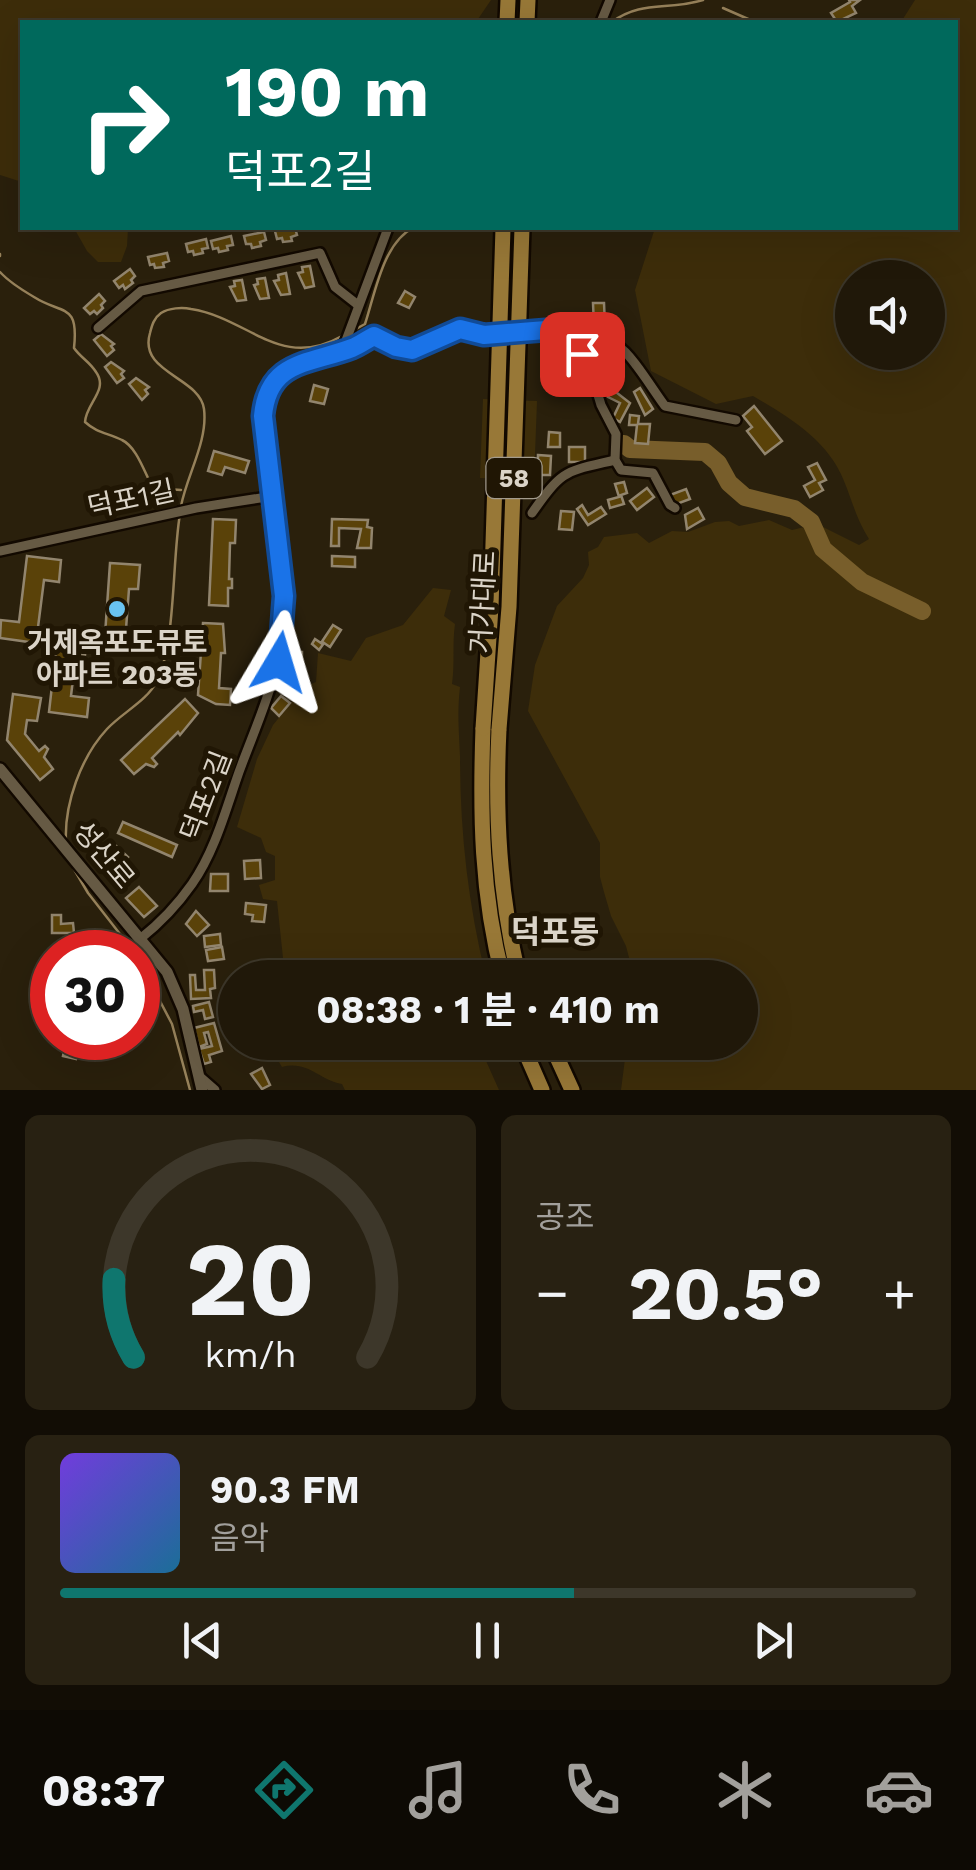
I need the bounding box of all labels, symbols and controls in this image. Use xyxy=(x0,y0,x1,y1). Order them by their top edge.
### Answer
text: 190 m xyxy=(225,51,429,133)
icon: right xyxy=(60,60,190,190)
text: 덕포2길 xyxy=(225,145,375,198)
map controls xyxy=(835,260,945,370)
button: sound xyxy=(835,260,945,370)
pin xyxy=(540,312,625,397)
icon: arrive xyxy=(555,327,610,382)
road number: 58 xyxy=(486,458,542,498)
street label: 덕포1길 xyxy=(84,474,178,524)
street label: 거가대로 xyxy=(464,550,502,654)
marker: 거제옥포도뮤토 아파트 203동 xyxy=(106,598,128,620)
position arrow xyxy=(227,610,331,714)
place label: 거제옥포도뮤토 아파트 203동 xyxy=(27,626,207,691)
street label: 덕포2길 xyxy=(174,746,238,846)
street label: 성산로 xyxy=(67,815,141,895)
district label: 덕포동 xyxy=(511,913,599,951)
speed limit sign: 30 xyxy=(30,930,160,1060)
text: 08:38 · 1 분 · 410 m xyxy=(316,988,660,1032)
text: 공조 xyxy=(536,1198,594,1236)
text: 20 xyxy=(186,1218,315,1340)
text: 20.5° xyxy=(628,1249,823,1337)
text: − xyxy=(536,1261,569,1325)
text: + xyxy=(883,1261,916,1325)
text: km/h xyxy=(204,1334,296,1376)
text: 90.3 FM xyxy=(210,1468,360,1512)
text: 음악 xyxy=(210,1519,269,1557)
icon: previous xyxy=(175,1613,230,1668)
icon: pause xyxy=(460,1613,515,1668)
icon: next xyxy=(746,1613,801,1668)
icon: directions xyxy=(249,1755,319,1825)
icon: music xyxy=(403,1755,473,1825)
icon: phone xyxy=(557,1755,627,1825)
icon: climate xyxy=(710,1755,780,1825)
icon: car xyxy=(864,1755,934,1825)
text: 08:37 xyxy=(42,1764,165,1817)

